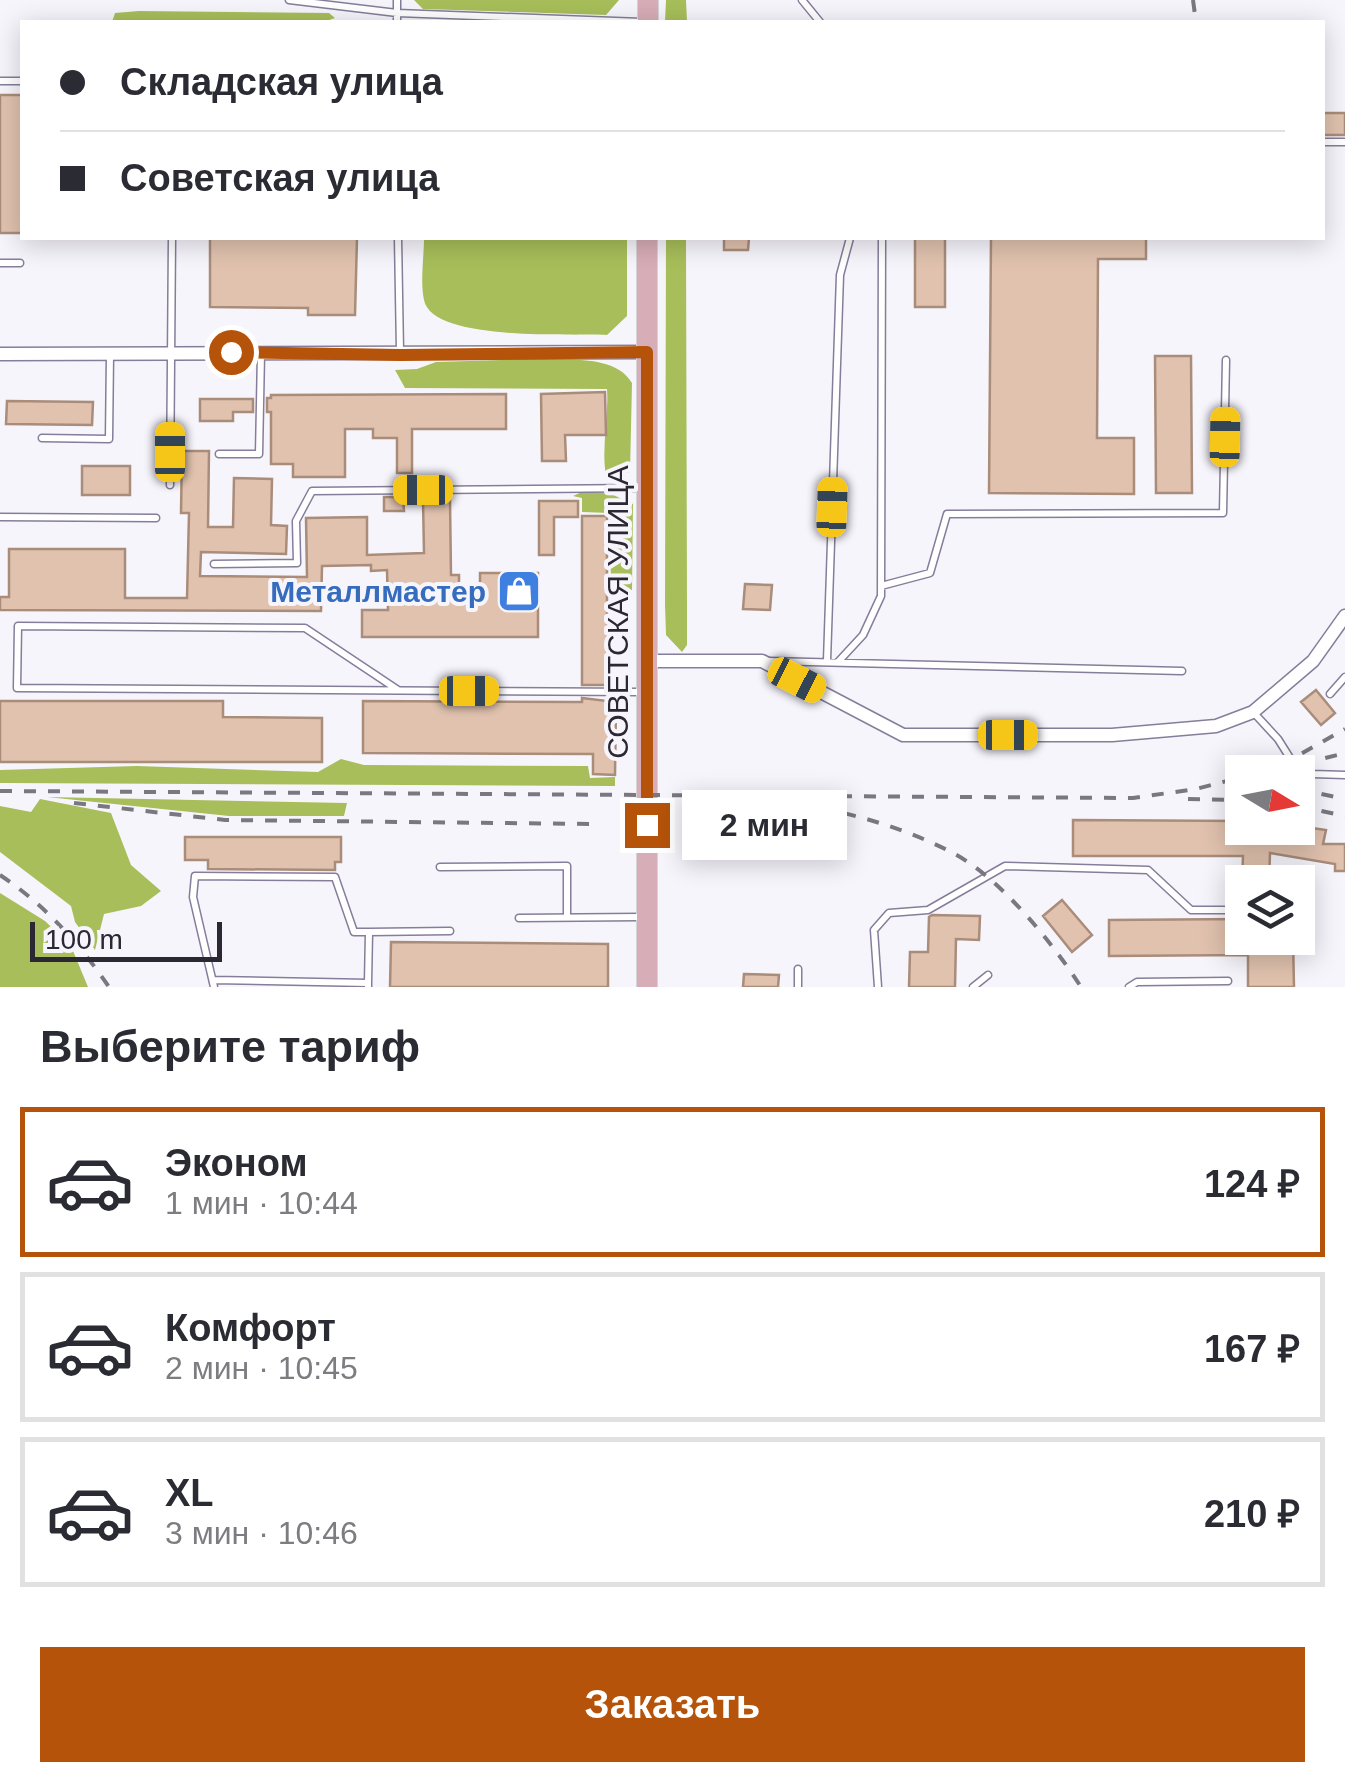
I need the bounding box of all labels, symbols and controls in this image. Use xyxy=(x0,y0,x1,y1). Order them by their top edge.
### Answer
text: Складская улица xyxy=(120,61,443,103)
text: Советская улица xyxy=(120,157,439,199)
route start xyxy=(209,330,254,375)
car xyxy=(1209,407,1241,467)
car xyxy=(155,422,185,482)
street label: СОВЕТСКАЯ УЛИЦА xyxy=(601,465,634,759)
car xyxy=(393,475,453,505)
car xyxy=(816,476,848,538)
shop icon: Металлмастер xyxy=(496,568,542,614)
place label: Металлмастер xyxy=(270,575,486,608)
car xyxy=(763,653,831,707)
car xyxy=(439,676,499,706)
car xyxy=(978,720,1038,750)
north arrow xyxy=(1225,755,1315,845)
map controls xyxy=(1225,755,1315,955)
callout: 2 мин xyxy=(682,790,847,860)
route end xyxy=(625,803,670,848)
text: 2 мин xyxy=(720,807,809,843)
button: layers xyxy=(1225,865,1315,955)
scale bar xyxy=(30,917,222,961)
text: 100 m xyxy=(45,924,123,955)
text: Выберите тариф xyxy=(40,1021,420,1072)
icon: car xyxy=(45,1137,135,1227)
text: Эконом xyxy=(165,1142,308,1184)
text: 124 ₽ xyxy=(1204,1163,1300,1205)
text: 1 мин · 10:44 xyxy=(165,1185,358,1221)
icon: car xyxy=(45,1302,135,1392)
text: Комфорт xyxy=(165,1307,336,1349)
text: 167 ₽ xyxy=(1204,1328,1300,1370)
text: 2 мин · 10:45 xyxy=(165,1350,358,1386)
icon: car xyxy=(45,1467,135,1557)
text: XL xyxy=(165,1472,214,1514)
text: 210 ₽ xyxy=(1204,1493,1300,1535)
text: 3 мин · 10:46 xyxy=(165,1515,358,1551)
button: Заказать xyxy=(40,1647,1305,1762)

